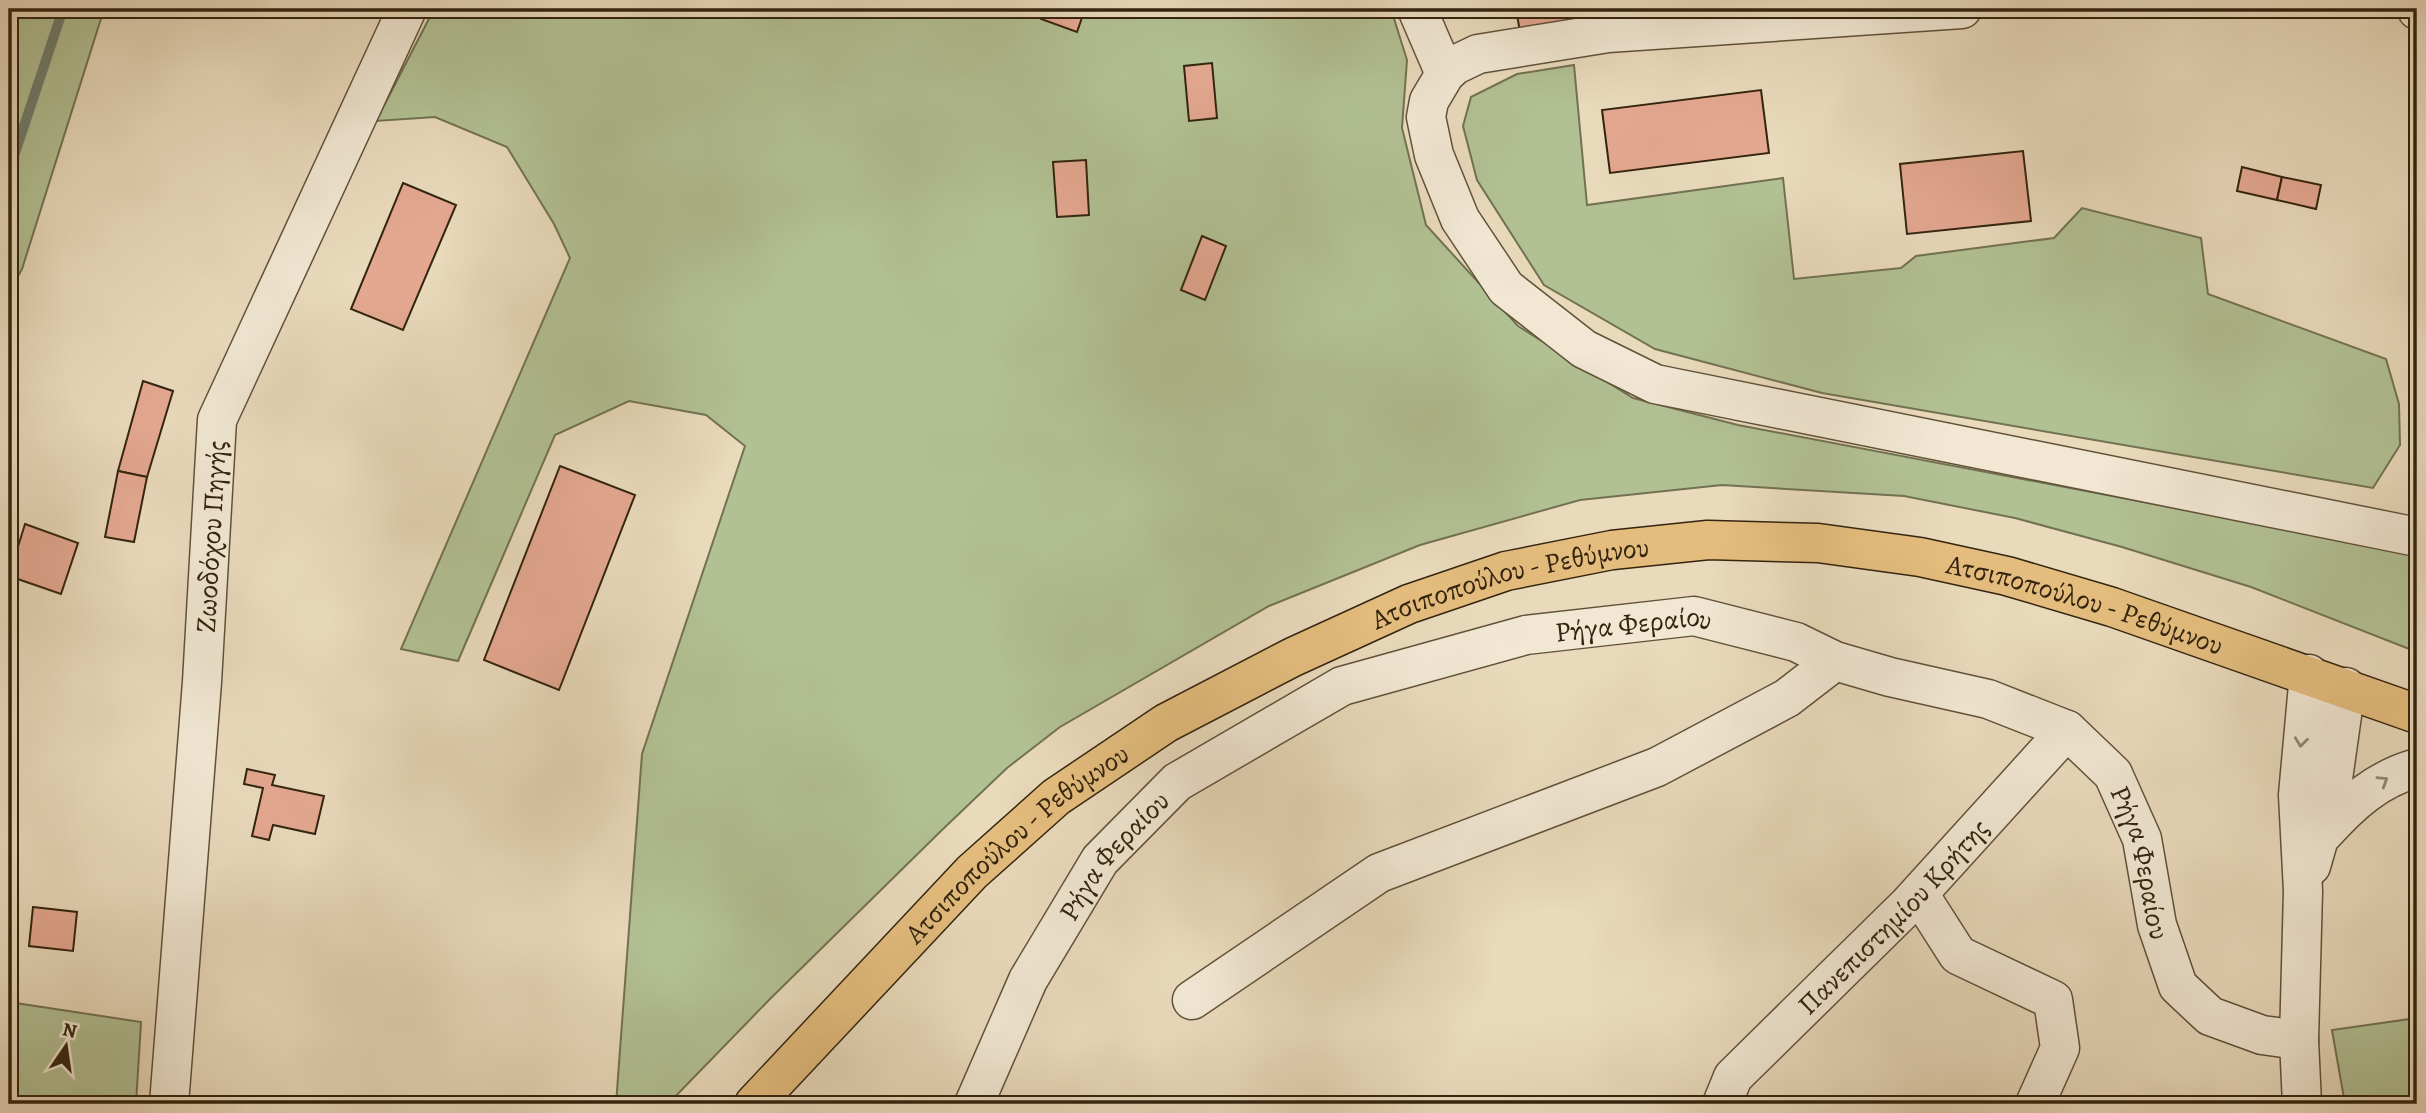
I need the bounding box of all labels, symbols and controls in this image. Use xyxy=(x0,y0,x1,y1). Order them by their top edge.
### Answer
street label: Ζωοδόχου Πηγής xyxy=(187,439,236,634)
street label: Ατσιποπούλου - Ρεθύμνου xyxy=(1364,528,1651,639)
street label: Ατσιποπούλου - Ρεθύμνου xyxy=(1942,545,2228,665)
street label: Ρήγα Φεραίου xyxy=(1553,597,1716,652)
street label: Ατσιποπούλου - Ρεθύμνου xyxy=(896,735,1137,953)
one-way arrow xyxy=(2294,736,2309,747)
one-way arrow xyxy=(2375,777,2388,790)
street label: Ρήγα Φεραίου xyxy=(2101,780,2179,945)
street label: Ρήγα Φεραίου xyxy=(1050,783,1178,928)
street label: Πανεπιστημίου Κρήτης xyxy=(1789,810,1998,1023)
north arrow xyxy=(32,1012,102,1082)
text: N xyxy=(60,1016,79,1045)

